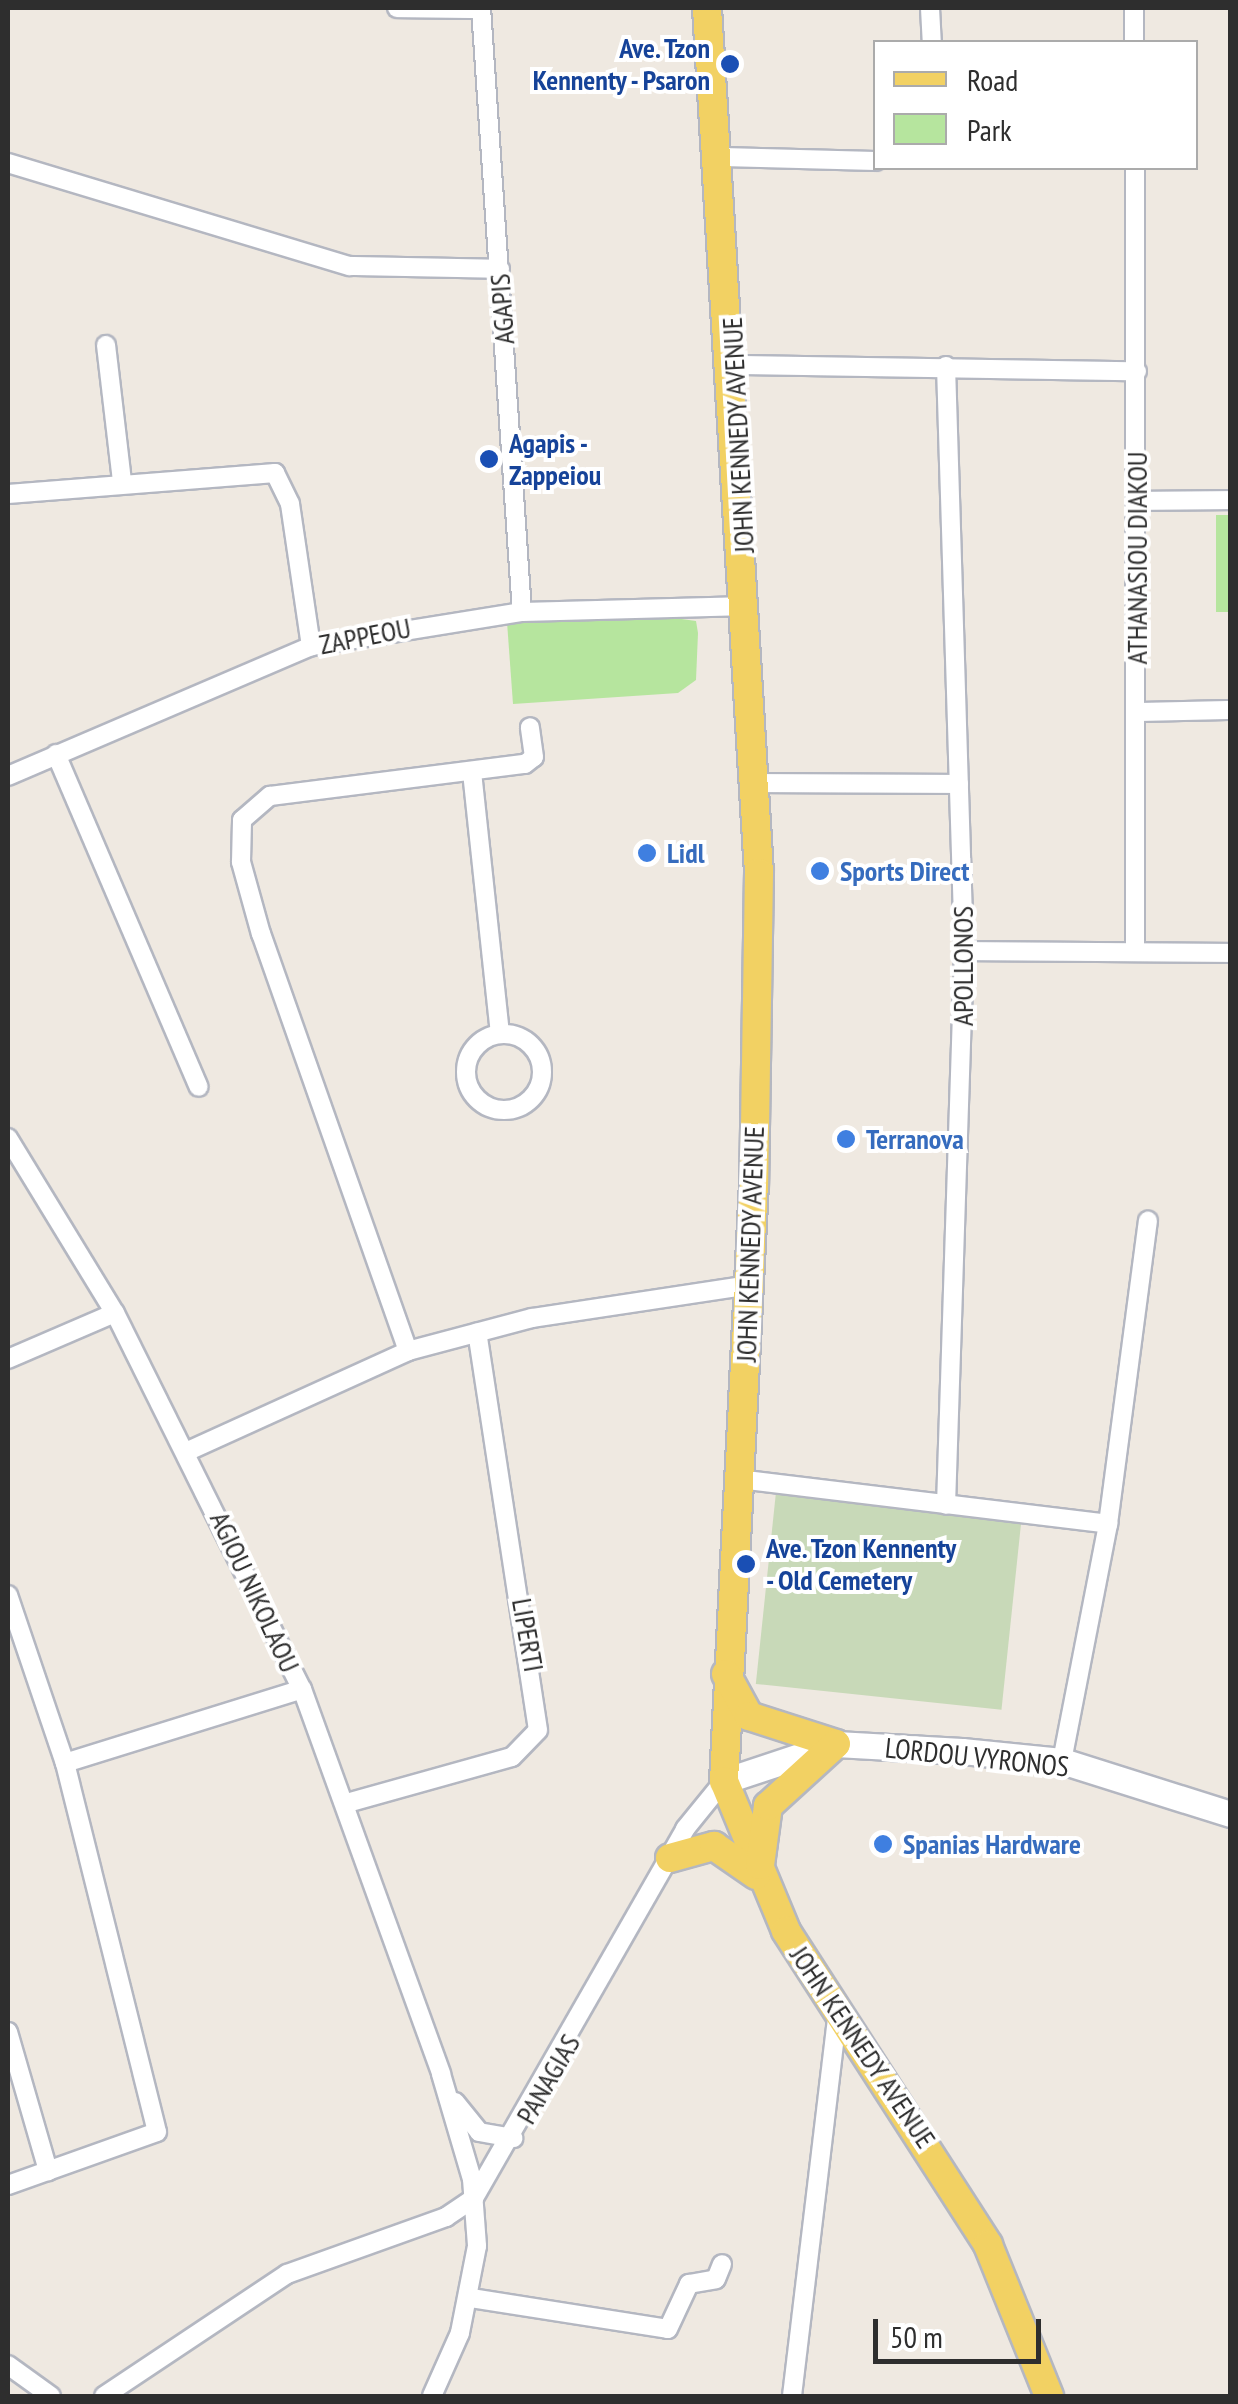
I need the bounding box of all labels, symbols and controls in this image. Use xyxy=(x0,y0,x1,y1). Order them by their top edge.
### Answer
place label: Ave. Tzon Kennenty - Psaron xyxy=(529,31,710,97)
legend xyxy=(873,40,1198,170)
marker: Ave. Tzon Kennenty - Psaron xyxy=(719,53,741,75)
text: Road xyxy=(967,60,1018,99)
text: Park xyxy=(967,110,1012,149)
street label: AGAPIS xyxy=(483,273,521,345)
street label: JOHN KENNEDY AVENUE xyxy=(715,316,761,554)
place label: Agapis - Zappeiou xyxy=(509,426,601,492)
marker: Agapis - Zappeiou xyxy=(478,448,500,470)
street label: ATHANASIOU DIAKOU xyxy=(1120,452,1154,664)
street label: ZAPPEOU xyxy=(316,611,414,661)
place label: Lidl xyxy=(667,836,704,870)
marker: Lidl xyxy=(636,842,658,864)
place label: Sports Direct xyxy=(840,854,969,888)
marker: Sports Direct xyxy=(809,860,831,882)
street label: APOLLONOS xyxy=(946,906,980,1026)
place label: Terranova xyxy=(866,1122,964,1156)
street label: JOHN KENNEDY AVENUE xyxy=(729,1125,771,1363)
marker: Terranova xyxy=(835,1128,857,1150)
street label: AGIOU NIKOLAOU xyxy=(203,1506,307,1678)
place label: Ave. Tzon Kennenty - Old Cemetery xyxy=(766,1531,959,1597)
marker: Ave. Tzon Kennenty - Old Cemetery xyxy=(735,1553,757,1575)
street label: LIPERTI xyxy=(505,1596,551,1674)
street label: LORDOU VYRONOS xyxy=(883,1731,1071,1783)
place label: Spanias Hardware xyxy=(903,1827,1081,1861)
marker: Spanias Hardware xyxy=(872,1833,894,1855)
street label: JOHN KENNEDY AVENUE xyxy=(783,1939,943,2155)
street label: PANAGIAS xyxy=(509,2028,587,2130)
scale bar xyxy=(878,2299,1046,2361)
text: 50 m xyxy=(890,2317,943,2356)

